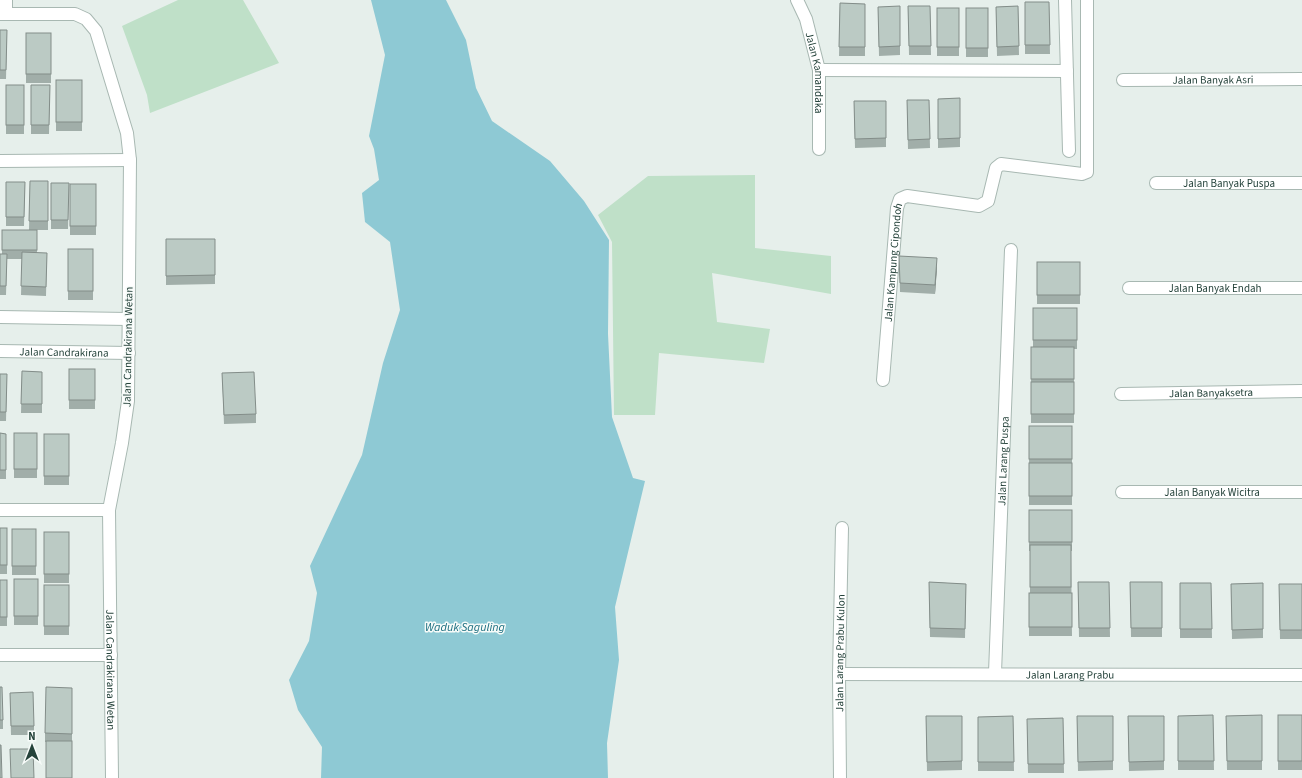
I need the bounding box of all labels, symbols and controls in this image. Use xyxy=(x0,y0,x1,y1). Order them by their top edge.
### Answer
street label: Jalan Kamandaka xyxy=(802,30,827,114)
street label: Jalan Banyak Asri xyxy=(1172,72,1254,87)
street label: Jalan Banyak Puspa xyxy=(1183,176,1275,191)
street label: Jalan Kampung Cipondoh xyxy=(880,201,906,323)
street label: Jalan Banyak Endah xyxy=(1168,281,1262,296)
street label: Jalan Candrakirana Wetan xyxy=(119,287,137,407)
street label: Jalan Candrakirana xyxy=(19,344,109,360)
street label: Jalan Banyaksetra xyxy=(1169,384,1253,401)
street label: Jalan Larang Puspa xyxy=(994,416,1012,506)
street label: Jalan Banyak Wicitra xyxy=(1164,485,1260,500)
street label: Jalan Larang Prabu Kulon xyxy=(831,594,848,712)
street label: Jalan Candrakirana Wetan xyxy=(103,609,119,730)
water label: Waduk Saguling xyxy=(425,619,505,636)
street label: Jalan Larang Prabu xyxy=(1026,667,1114,682)
north arrow xyxy=(12,726,52,766)
text: N xyxy=(28,729,36,744)

